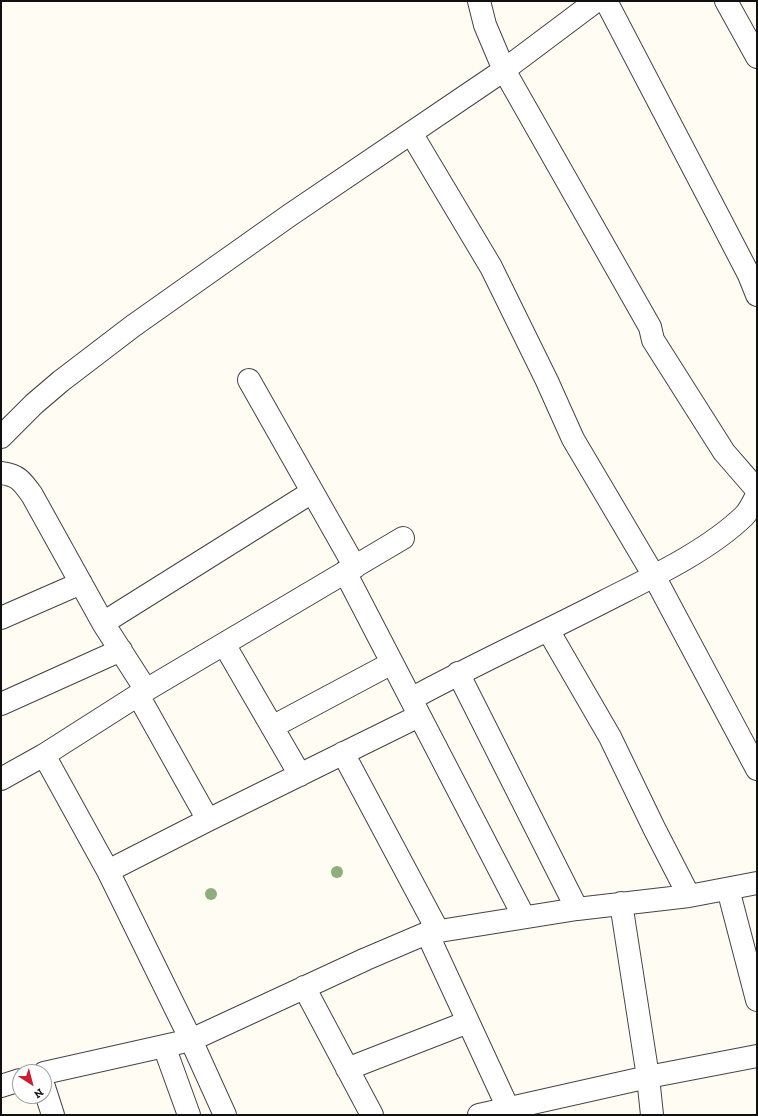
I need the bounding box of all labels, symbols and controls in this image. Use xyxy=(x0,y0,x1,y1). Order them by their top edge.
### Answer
north arrow xyxy=(12,1064,52,1104)
text: N xyxy=(32,1086,46,1101)

